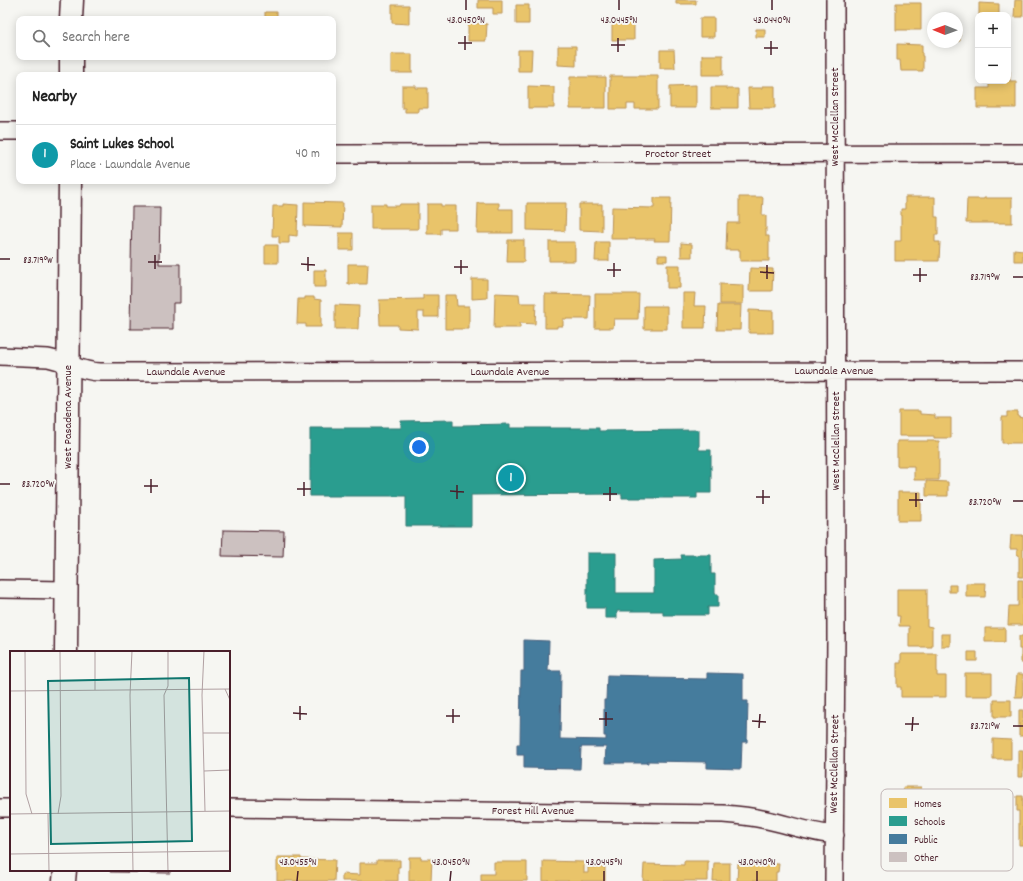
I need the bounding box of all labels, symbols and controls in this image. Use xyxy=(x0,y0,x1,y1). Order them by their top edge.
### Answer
north arrow xyxy=(927,12,963,48)
map controls xyxy=(975,12,1011,84)
button: + xyxy=(975,12,1011,48)
text: 43.0450°N xyxy=(447,14,485,28)
text: 43.0445°N xyxy=(601,14,637,28)
text: 43.0440°N xyxy=(753,14,791,28)
search box xyxy=(16,16,336,60)
icon: search xyxy=(30,27,52,49)
text: Search here xyxy=(62,27,130,49)
button: − xyxy=(975,48,1011,84)
street label: West McClellan Street xyxy=(827,67,844,167)
text: Nearby xyxy=(32,86,76,110)
text: Saint Lukes School xyxy=(70,134,174,156)
text: 1 xyxy=(44,145,46,164)
text: 40 m xyxy=(296,145,320,164)
street label: Proctor Street xyxy=(645,146,712,163)
text: Place · Lawndale Avenue xyxy=(70,156,190,175)
text: 83.719°W xyxy=(23,254,53,268)
text: 83.719°W xyxy=(970,271,1000,285)
street label: Lawndale Avenue xyxy=(795,363,873,380)
street label: Lawndale Avenue xyxy=(147,364,225,381)
street label: Lawndale Avenue xyxy=(471,364,549,381)
street label: West Pasadena Avenue xyxy=(60,365,77,469)
street label: West McClellan Street xyxy=(828,391,845,491)
your location xyxy=(409,437,429,457)
pin: 1 xyxy=(498,463,524,493)
text: 83.720°W xyxy=(22,478,55,492)
text: 83.720°W xyxy=(969,496,1002,510)
inset map xyxy=(10,651,230,871)
street label: West McClellan Street xyxy=(826,714,844,814)
text: 83.721°W xyxy=(970,720,1000,734)
legend xyxy=(881,789,1013,871)
text: Homes xyxy=(914,797,942,813)
street label: Forest Hill Avenue xyxy=(492,803,574,820)
text: Schools xyxy=(914,815,946,831)
text: Public xyxy=(914,833,938,849)
text: Other xyxy=(914,851,939,867)
text: 43.0455°N xyxy=(279,856,317,870)
text: 43.0450°N xyxy=(432,856,470,870)
text: 43.0445°N xyxy=(586,856,622,870)
text: 43.0440°N xyxy=(738,856,776,870)

